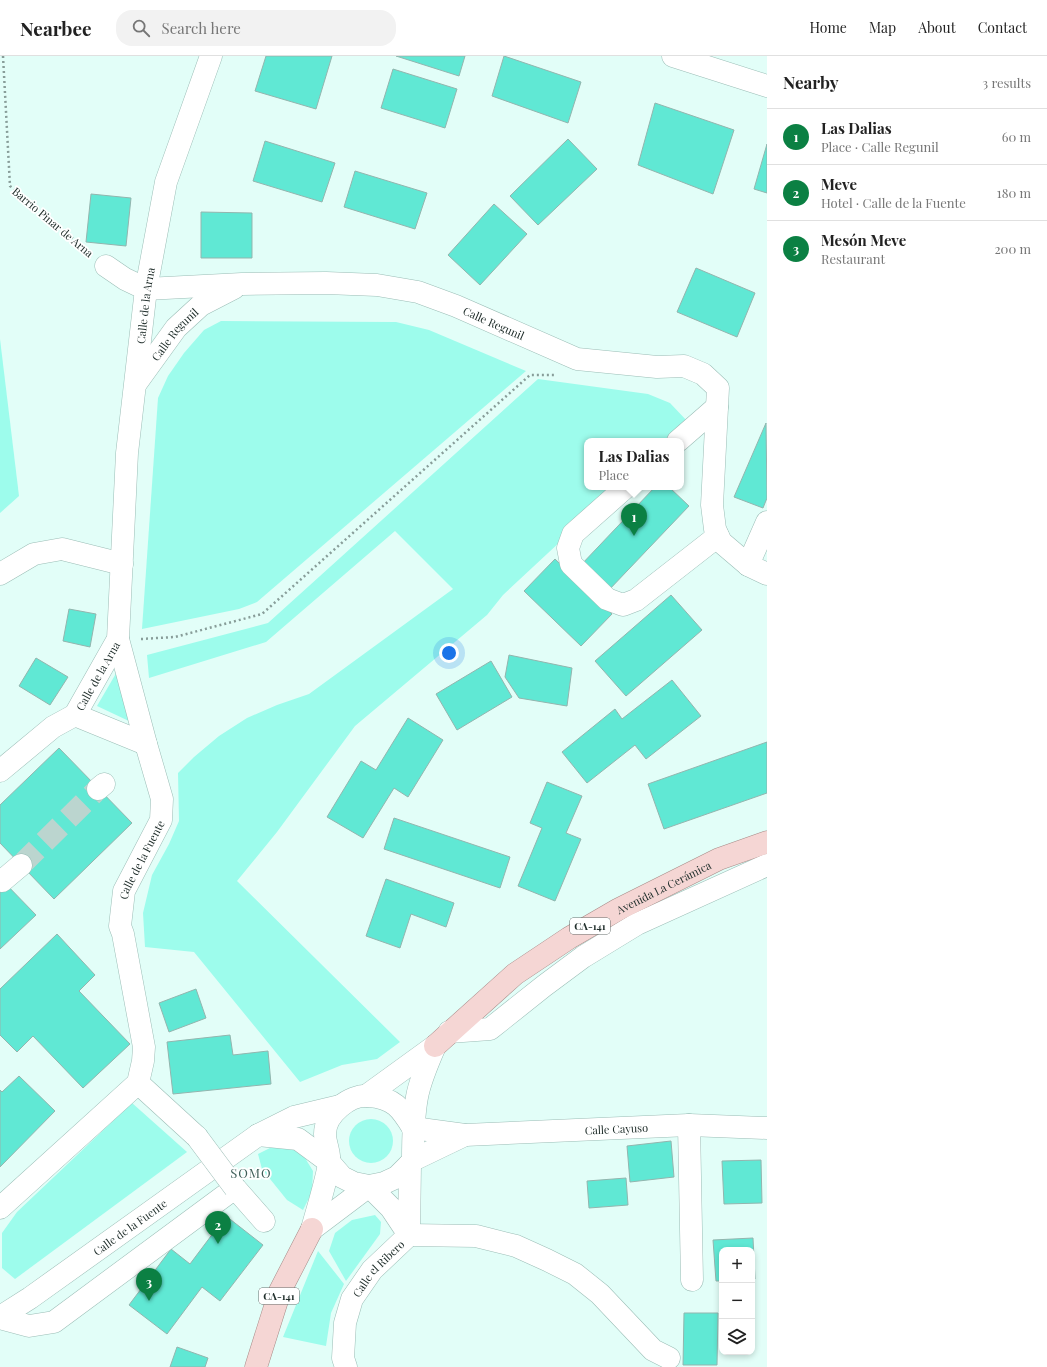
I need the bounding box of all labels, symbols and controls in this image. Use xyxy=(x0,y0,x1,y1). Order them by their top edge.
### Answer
search box xyxy=(116,10,396,46)
text: Nearbee xyxy=(20,15,92,41)
icon: search xyxy=(130,17,152,39)
text: Search here xyxy=(162,18,241,38)
text: Home xyxy=(809,18,847,37)
text: Map xyxy=(869,18,896,37)
text: About xyxy=(918,18,956,37)
text: Contact xyxy=(978,18,1027,37)
text: Nearby xyxy=(783,71,838,93)
text: 3 results xyxy=(982,74,1031,91)
text: Las Dalias xyxy=(821,118,892,138)
text: 1 xyxy=(794,128,798,145)
text: 60 m xyxy=(1002,128,1031,145)
text: Place · Calle Regunil xyxy=(821,138,939,155)
text: Meve xyxy=(821,174,857,194)
street label: Barrio Pinar de Arna xyxy=(9,184,97,261)
text: 2 xyxy=(793,184,799,201)
text: 180 m xyxy=(997,184,1031,201)
text: Hotel · Calle de la Fuente xyxy=(821,194,966,211)
text: Mesón Meve xyxy=(821,230,906,250)
text: 3 xyxy=(793,240,799,257)
text: 200 m xyxy=(994,240,1031,257)
text: Restaurant xyxy=(821,250,885,267)
street label: Calle de la Arna xyxy=(132,266,157,344)
street label: Calle Regunil xyxy=(461,303,527,343)
street label: Calle Regunil xyxy=(147,304,201,363)
popup xyxy=(584,438,684,490)
text: Las Dalias xyxy=(599,446,669,466)
text: Place xyxy=(599,466,629,483)
pin: 1 xyxy=(621,503,647,536)
street label: Calle de la Arna xyxy=(72,638,123,713)
your location xyxy=(439,643,459,663)
street label: Calle de la Fuente xyxy=(116,817,167,900)
street label: Avenida La Cerámica xyxy=(613,857,714,917)
road number: CA-141 xyxy=(570,918,610,934)
street label: Calle Cayuso xyxy=(584,1119,648,1137)
district label: SOMO xyxy=(230,1164,272,1181)
street label: Calle de la Fuente xyxy=(90,1195,170,1258)
pin: 2 xyxy=(205,1211,231,1244)
street label: Calle el Ribero xyxy=(348,1236,407,1300)
map controls xyxy=(719,1247,755,1355)
button: + xyxy=(719,1247,755,1283)
pin: 3 xyxy=(136,1268,162,1301)
button: − xyxy=(719,1283,755,1319)
road number: CA-141 xyxy=(259,1288,299,1304)
button: layers xyxy=(719,1319,755,1355)

